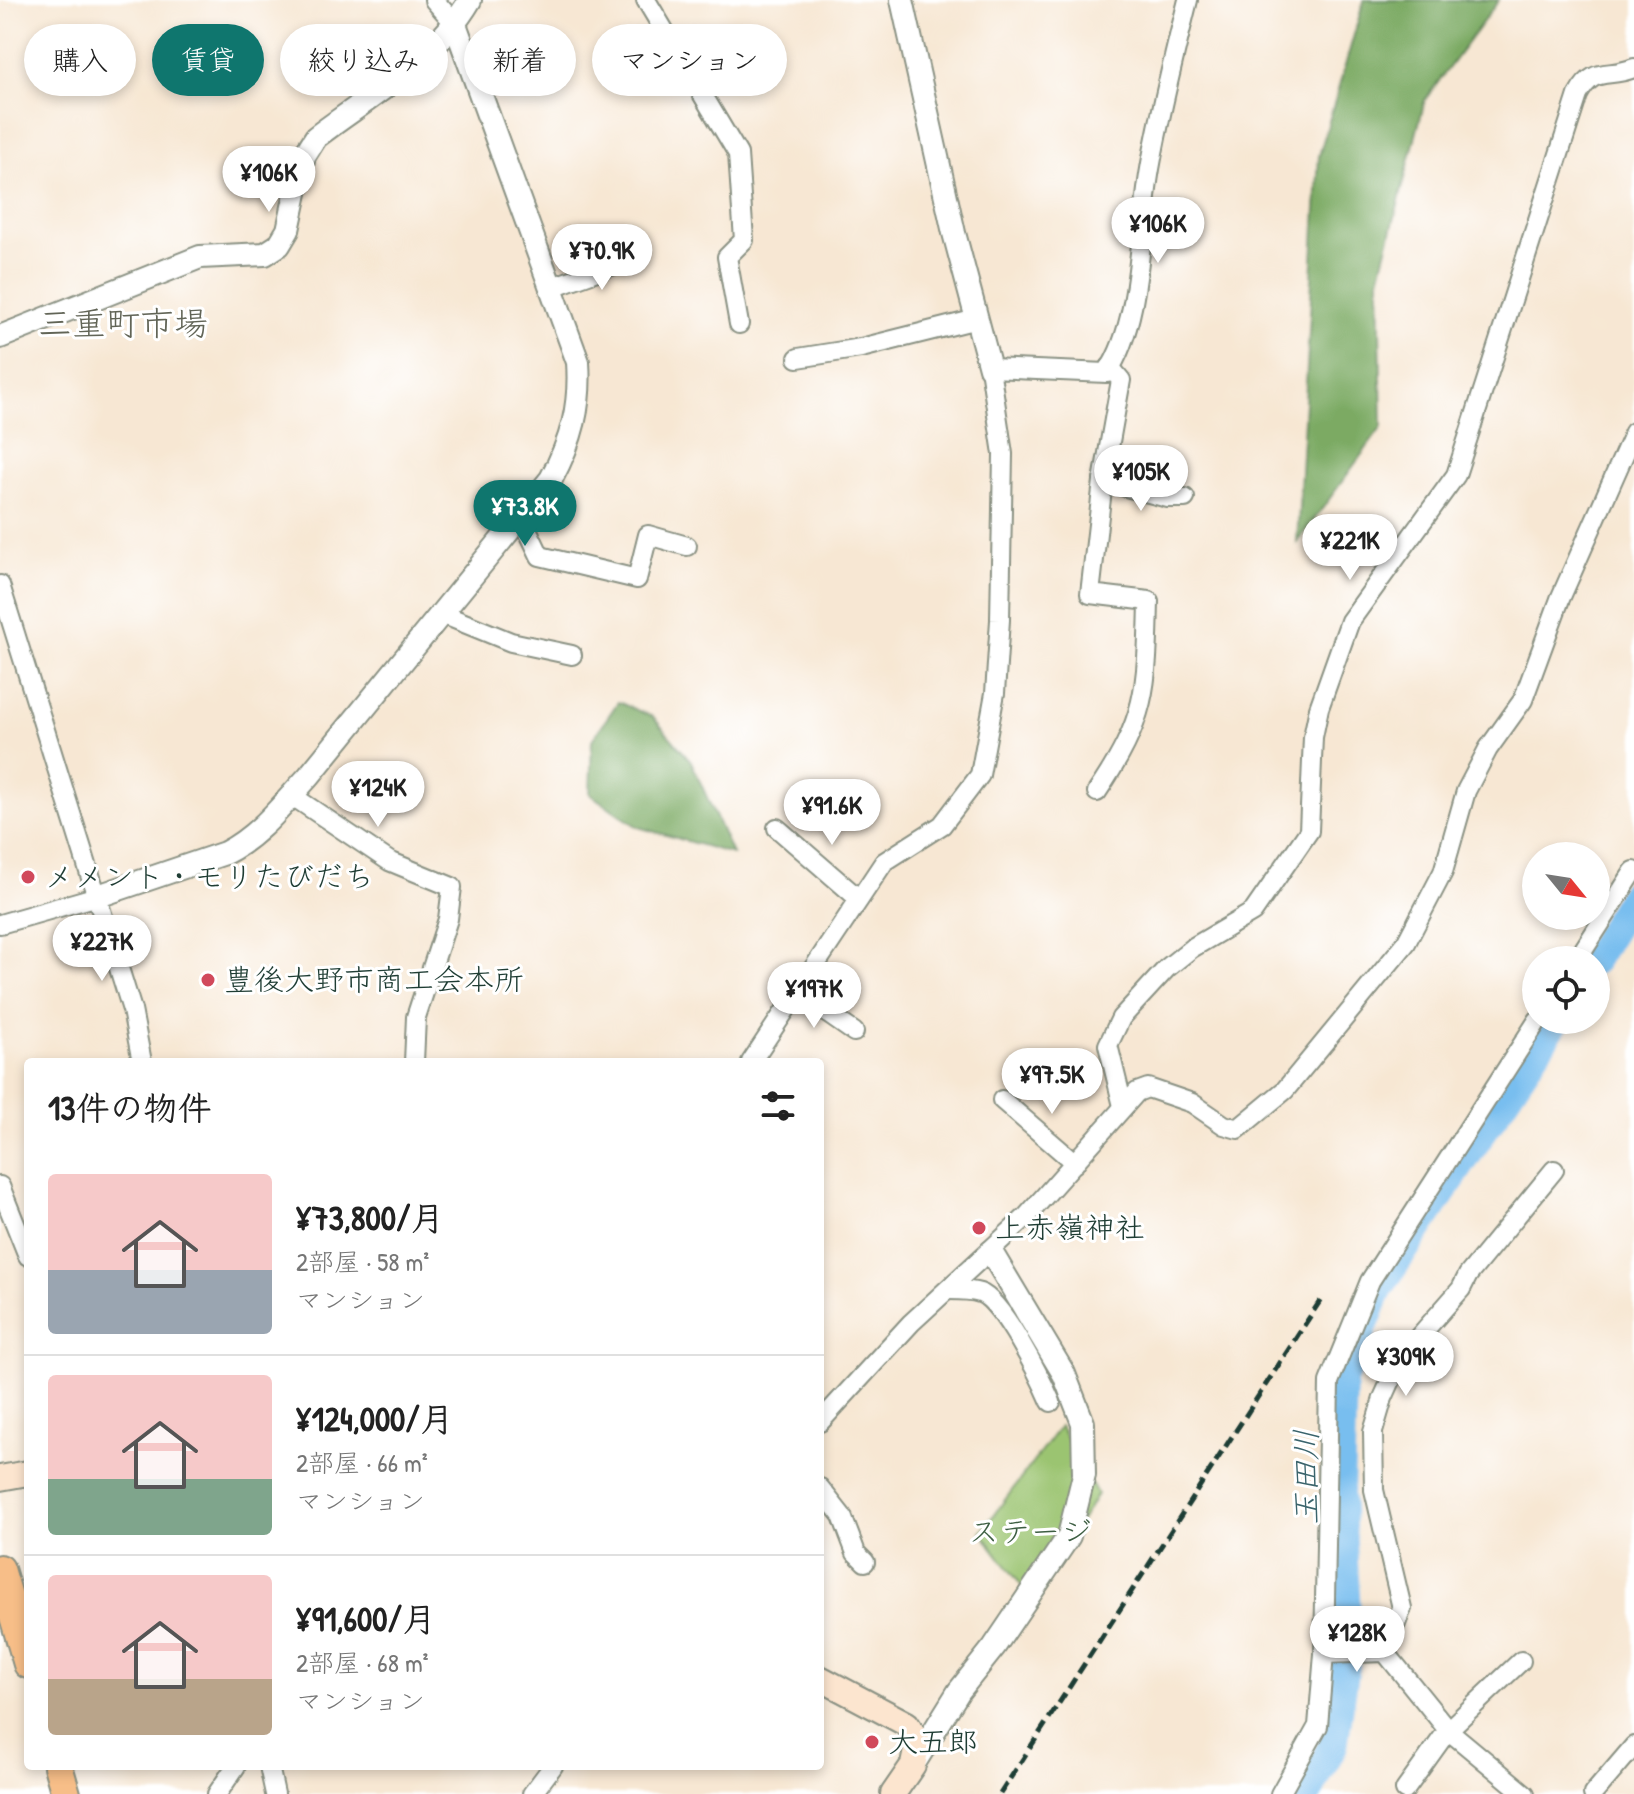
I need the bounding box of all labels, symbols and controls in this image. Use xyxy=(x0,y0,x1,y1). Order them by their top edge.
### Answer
chip: 購入 xyxy=(24,24,136,96)
chip: 賃貸 xyxy=(152,24,264,96)
chip: 絞り込み xyxy=(280,24,448,96)
chip: 新着 xyxy=(464,24,576,96)
chip: マンション xyxy=(592,24,787,96)
pin: ¥106K xyxy=(213,146,325,214)
text: ¥106K xyxy=(240,154,298,189)
pin: ¥106K xyxy=(1102,197,1214,265)
text: ¥106K xyxy=(1129,205,1187,240)
pin: ¥70.9K xyxy=(537,224,667,292)
text: ¥70.9K xyxy=(569,232,635,267)
district label: 三重町市場 xyxy=(38,300,208,346)
pin: ¥105K xyxy=(1085,445,1197,513)
text: ¥105K xyxy=(1112,453,1170,488)
pin: ¥73.8K xyxy=(460,480,590,548)
text: ¥73.8K xyxy=(491,488,559,523)
pin: ¥221K xyxy=(1294,514,1406,582)
text: ¥221K xyxy=(1320,522,1380,557)
pin: ¥124K xyxy=(322,761,434,829)
text: ¥124K xyxy=(349,769,407,804)
pin: ¥91.6K xyxy=(767,779,897,847)
text: ¥91.6K xyxy=(802,787,862,822)
north arrow xyxy=(1522,842,1610,930)
map controls xyxy=(1522,842,1610,1034)
place label: メメント・モリたびだち xyxy=(44,856,374,896)
marker: メメント・モリたびだち xyxy=(19,868,37,886)
pin: ¥227K xyxy=(46,915,158,983)
text: ¥227K xyxy=(71,923,133,958)
button: locate xyxy=(1522,946,1610,1034)
place label: 豊後大野市商工会本所 xyxy=(224,959,524,999)
pin: ¥197K xyxy=(758,962,870,1030)
text: ¥197K xyxy=(785,970,843,1005)
marker: 豊後大野市商工会本所 xyxy=(199,971,217,989)
pin: ¥97.5K xyxy=(987,1048,1117,1116)
text: ¥97.5K xyxy=(1020,1056,1084,1091)
icon: filters xyxy=(756,1084,800,1128)
text: 13件の物件 xyxy=(48,1085,212,1131)
text: ¥73,800/月 xyxy=(296,1195,444,1241)
icon: home xyxy=(112,1206,208,1302)
place label: 上赤嶺神社 xyxy=(995,1207,1145,1247)
marker: 上赤嶺神社 xyxy=(970,1219,988,1237)
text: 2部屋 · 58 m² xyxy=(296,1244,429,1279)
text: マンション xyxy=(296,1282,425,1317)
pin: ¥309K xyxy=(1350,1330,1462,1398)
text: ¥309K xyxy=(1377,1338,1435,1373)
text: ¥124,000/月 xyxy=(296,1396,454,1442)
icon: home xyxy=(112,1407,208,1503)
water label: 玉田川 xyxy=(1284,1429,1327,1525)
text: 2部屋 · 66 m² xyxy=(296,1445,428,1480)
text: マンション xyxy=(296,1483,425,1518)
park label: ステージ xyxy=(969,1511,1091,1551)
text: ¥91,600/月 xyxy=(296,1596,436,1642)
pin: ¥128K xyxy=(1301,1606,1413,1674)
icon: home xyxy=(112,1607,208,1703)
text: ¥128K xyxy=(1328,1614,1386,1649)
text: 2部屋 · 68 m² xyxy=(296,1645,429,1680)
text: マンション xyxy=(296,1683,425,1718)
place label: 大五郎 xyxy=(888,1721,978,1761)
marker: 大五郎 xyxy=(863,1733,881,1751)

